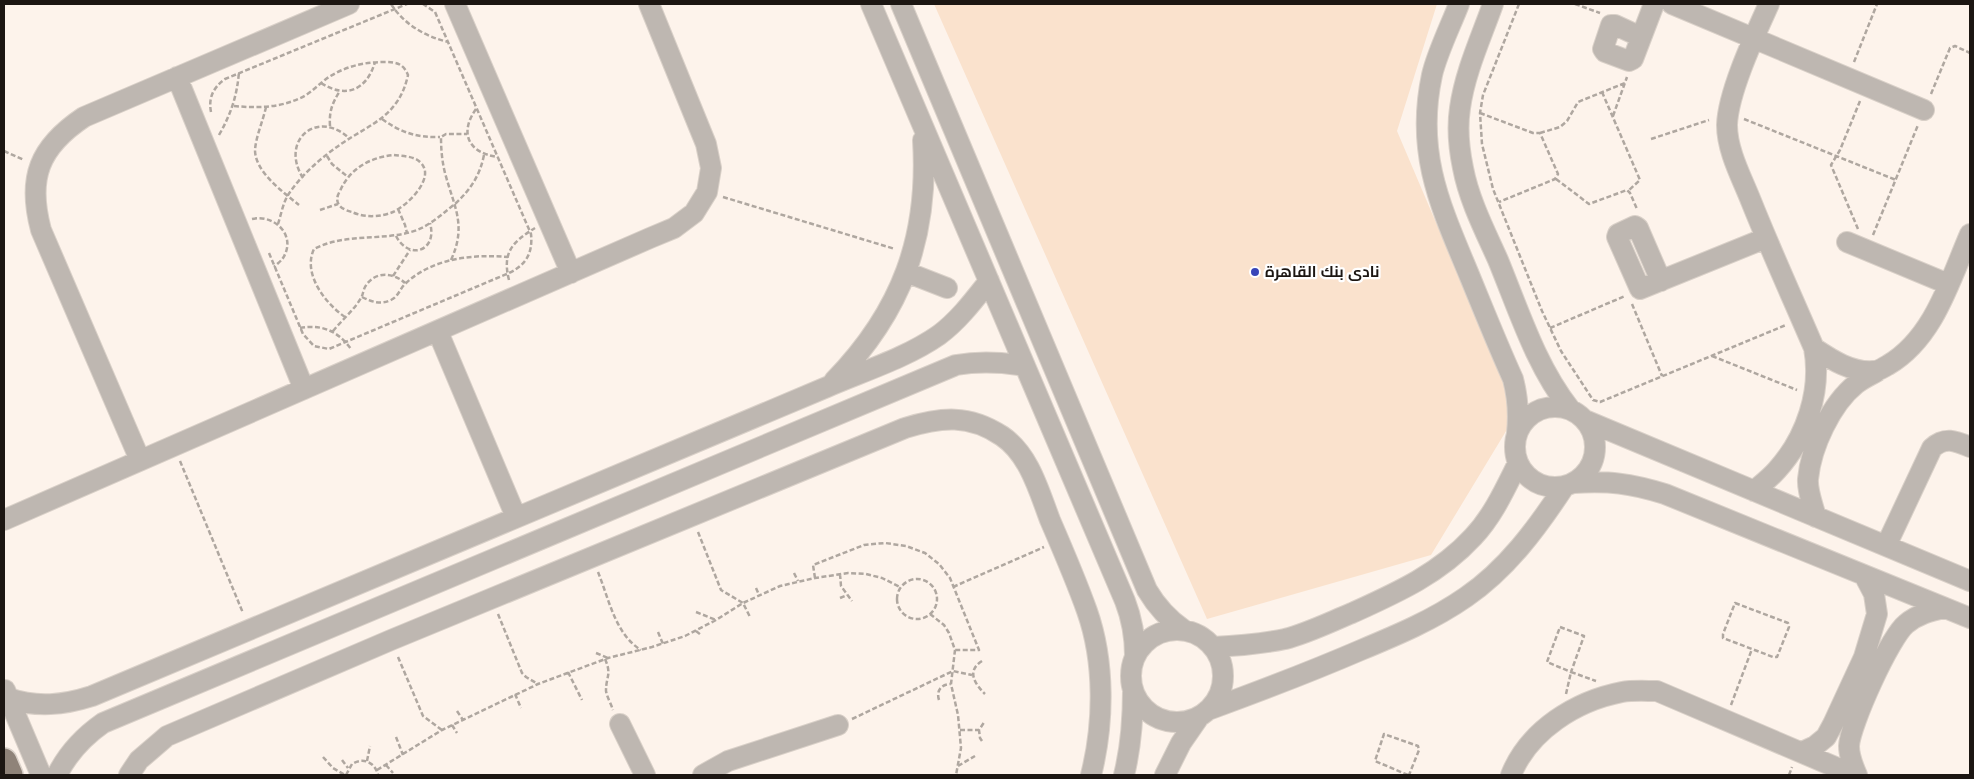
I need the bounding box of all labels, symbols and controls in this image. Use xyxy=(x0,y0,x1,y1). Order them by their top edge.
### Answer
place label: نادى بنك القاهرة xyxy=(1265,263,1379,281)
marker: نادى بنك القاهرة xyxy=(1249,266,1261,278)

